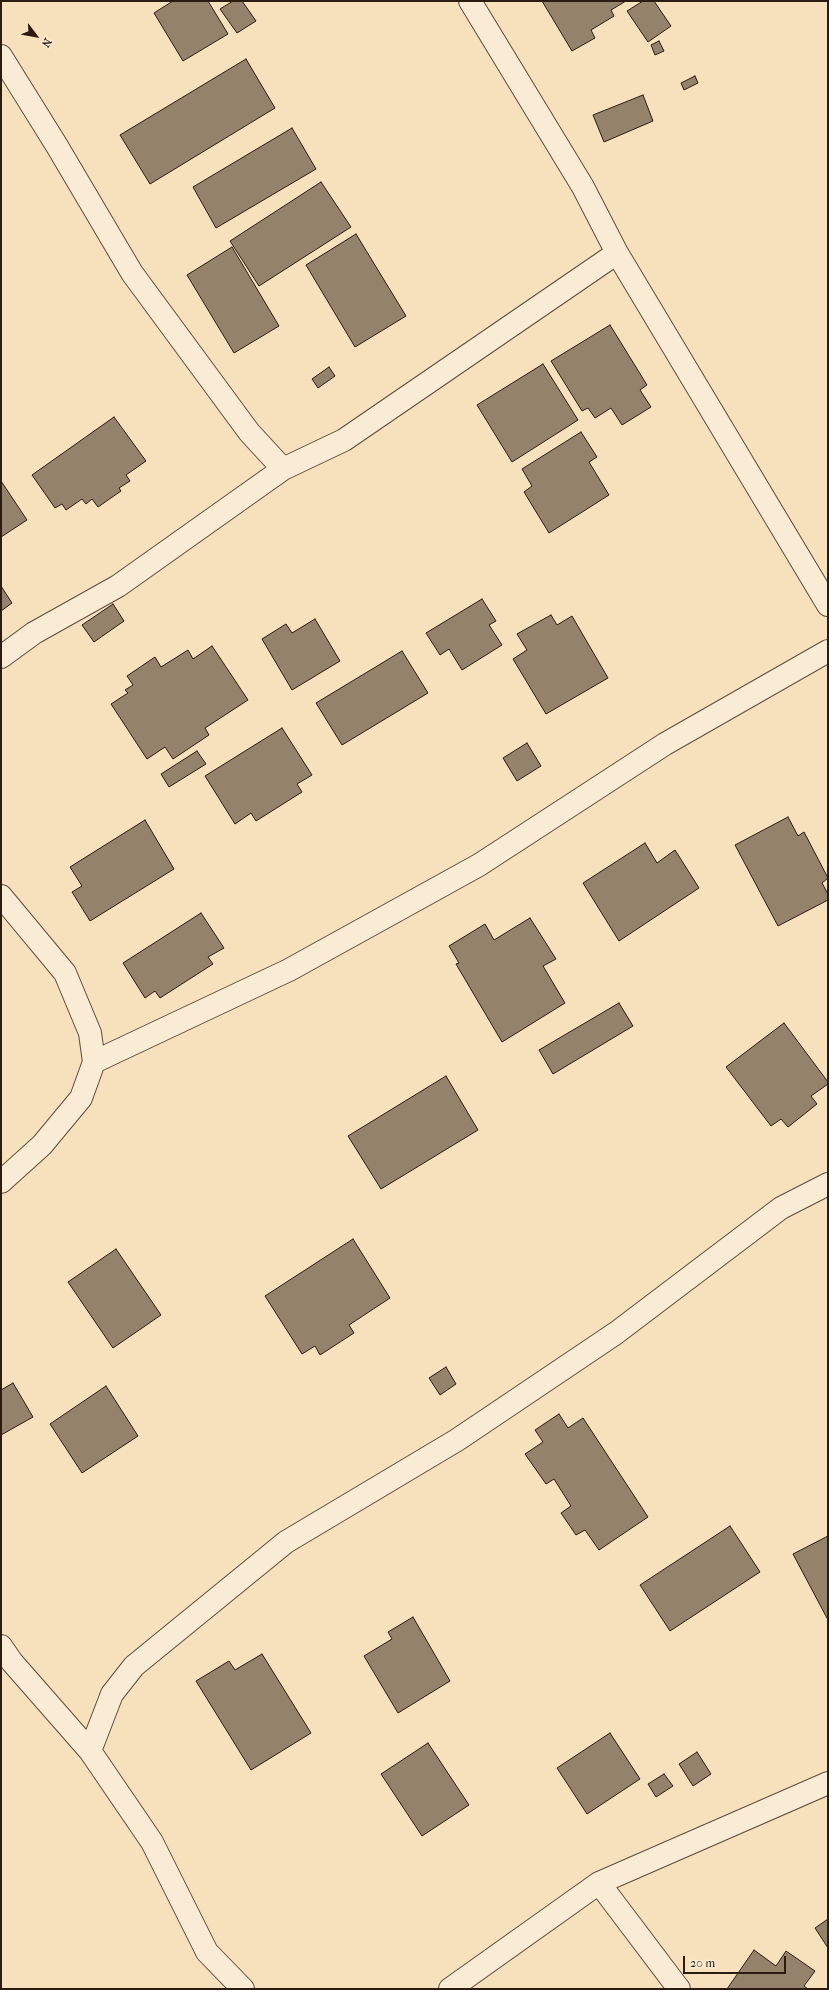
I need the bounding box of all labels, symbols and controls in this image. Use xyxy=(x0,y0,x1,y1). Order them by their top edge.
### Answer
north arrow xyxy=(16,16,56,56)
text: N xyxy=(39,36,54,50)
scale bar xyxy=(685,1948,788,1974)
text: 20 m xyxy=(690,1956,715,1970)

